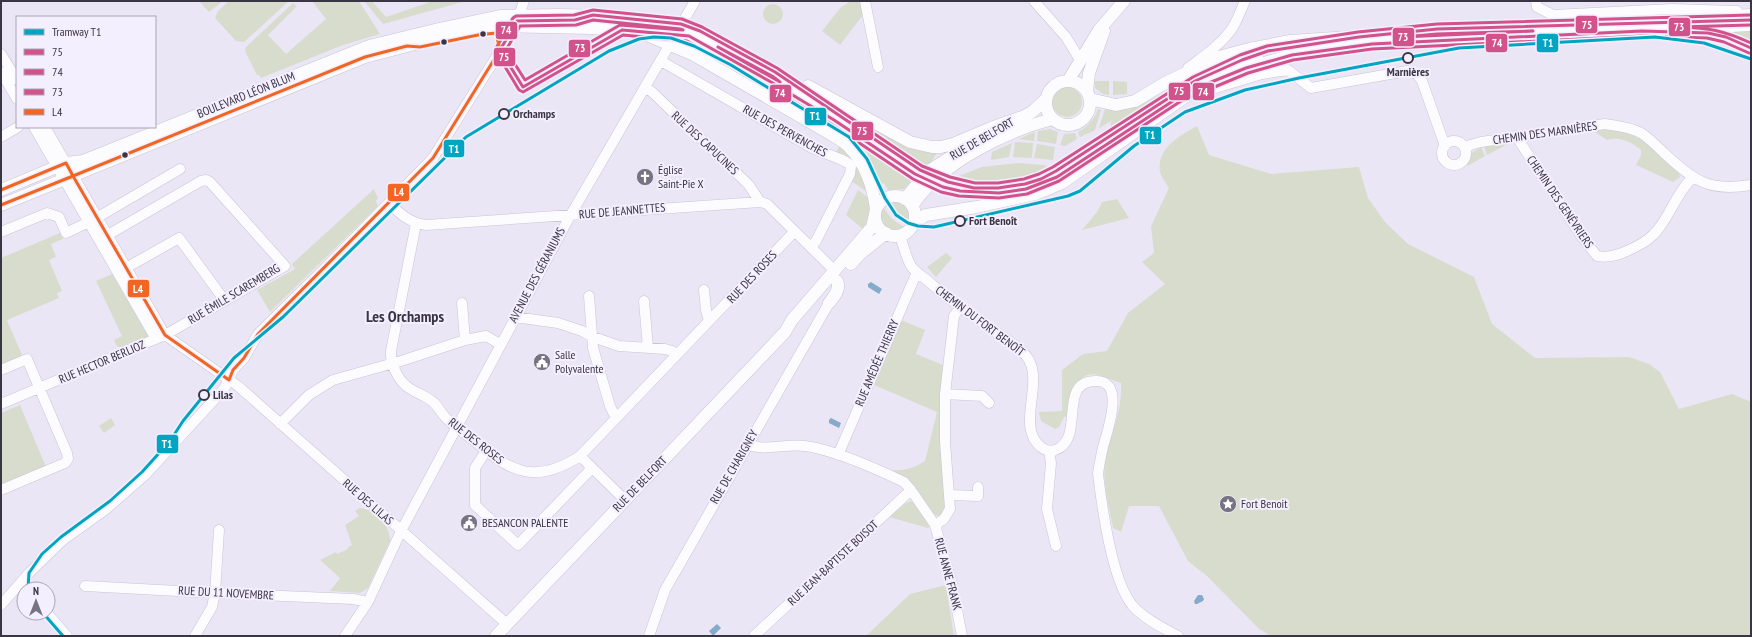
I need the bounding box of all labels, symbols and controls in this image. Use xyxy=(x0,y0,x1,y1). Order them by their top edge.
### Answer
line badge: 75 xyxy=(1575,15,1598,34)
legend xyxy=(16,16,156,128)
line badge: 73 xyxy=(1668,17,1691,37)
text: 75 xyxy=(1582,18,1592,32)
text: 73 xyxy=(1674,20,1684,34)
line badge: 74 xyxy=(495,21,518,40)
text: 74 xyxy=(501,23,512,37)
text: Tramway T1 xyxy=(52,24,101,39)
line badge: 73 xyxy=(1392,27,1415,47)
unlabelled marker xyxy=(478,29,488,39)
text: 73 xyxy=(1398,30,1408,44)
line badge: 74 xyxy=(1485,33,1508,53)
line badge: T1 xyxy=(1536,33,1559,53)
text: 74 xyxy=(1492,36,1503,50)
text: T1 xyxy=(1543,36,1553,50)
unlabelled marker xyxy=(439,37,449,47)
line badge: 73 xyxy=(568,39,591,58)
text: 73 xyxy=(575,41,585,55)
text: 75 xyxy=(52,44,63,59)
line badge: 75 xyxy=(493,47,516,67)
text: 75 xyxy=(499,50,509,64)
marker: Marnières xyxy=(1402,52,1414,64)
text: 74 xyxy=(52,64,63,79)
place label: Marnières xyxy=(1387,64,1429,79)
street label: BOULEVARD LÉON BLUM xyxy=(195,68,297,121)
line badge: 75 xyxy=(1168,82,1191,101)
line badge: 74 xyxy=(1192,82,1215,101)
text: 73 xyxy=(52,84,63,99)
line badge: 74 xyxy=(769,84,792,103)
text: 75 xyxy=(1174,84,1184,98)
text: 74 xyxy=(1198,85,1209,99)
text: 74 xyxy=(775,86,786,100)
street label: RUE DES PERVENCHES xyxy=(740,101,830,160)
text: L4 xyxy=(52,104,63,119)
place label: Orchamps xyxy=(513,106,555,121)
line badge: T1 xyxy=(804,107,827,126)
marker: Orchamps xyxy=(498,108,510,120)
street label: RUE DES CAPUCINES xyxy=(669,108,742,178)
text: T1 xyxy=(810,109,820,123)
street label: RUE DE BELFORT xyxy=(947,114,1017,163)
street label: CHEMIN DES MARNIÈRES xyxy=(1492,118,1598,147)
line badge: 75 xyxy=(851,121,874,141)
text: 75 xyxy=(857,124,867,138)
line badge: T1 xyxy=(1139,126,1162,145)
text: T1 xyxy=(1145,128,1155,142)
line badge: T1 xyxy=(443,139,465,158)
text: T1 xyxy=(449,142,459,156)
unlabelled marker xyxy=(120,150,130,160)
street label: CHEMIN DES GENÉVRIERS xyxy=(1524,153,1597,251)
place label: Église Saint-Pie X xyxy=(658,162,704,191)
church icon: Église Saint-Pie X xyxy=(635,167,655,187)
line badge: L4 xyxy=(387,183,410,202)
text: L4 xyxy=(394,185,405,199)
street label: RUE DE JEANNETTES xyxy=(578,199,666,222)
place label: Fort Benoît xyxy=(969,213,1018,228)
marker: Fort Benoît xyxy=(954,215,966,227)
street label: AVENUE DES GÉRANIUMS xyxy=(505,224,568,325)
street label: RUE DES ROSES xyxy=(724,247,780,306)
street label: RUE ÉMILE SCAREMBERG xyxy=(185,260,283,327)
line badge: L4 xyxy=(127,279,150,298)
text: L4 xyxy=(133,282,144,296)
street label: CHEMIN DU FORT BENOÎT xyxy=(933,282,1028,359)
district label: Les Orchamps xyxy=(366,306,444,326)
street label: RUE AMÉDÉE THIERRY xyxy=(851,317,902,408)
street label: RUE HECTOR BERLIOZ xyxy=(56,337,147,386)
place label: Salle Polyvalente xyxy=(555,347,603,376)
public building icon: Salle Polyvalente xyxy=(532,352,552,372)
place label: Lilas xyxy=(213,387,233,402)
marker: Lilas xyxy=(198,389,210,401)
street label: RUE DES ROSES xyxy=(446,414,507,467)
street label: RUE DE CHARIGNEY xyxy=(706,427,761,506)
line badge: T1 xyxy=(156,434,179,454)
text: T1 xyxy=(162,437,172,451)
street label: RUE DE BELFORT xyxy=(609,452,670,515)
street label: RUE DES LILAS xyxy=(340,475,397,528)
place icon: Fort Benoit xyxy=(1218,494,1238,514)
place label: Fort Benoit xyxy=(1241,496,1288,511)
public building icon: BESANCON PALENTE xyxy=(459,513,479,533)
place label: BESANCON PALENTE xyxy=(482,515,568,530)
street label: RUE JEAN-BAPTISTE BOISOT xyxy=(784,516,881,608)
street label: RUE ANNE FRANK xyxy=(932,536,965,612)
north arrow xyxy=(16,581,56,621)
street label: RUE DU 11 NOVEMBRE xyxy=(178,583,274,602)
text: N xyxy=(33,584,39,598)

